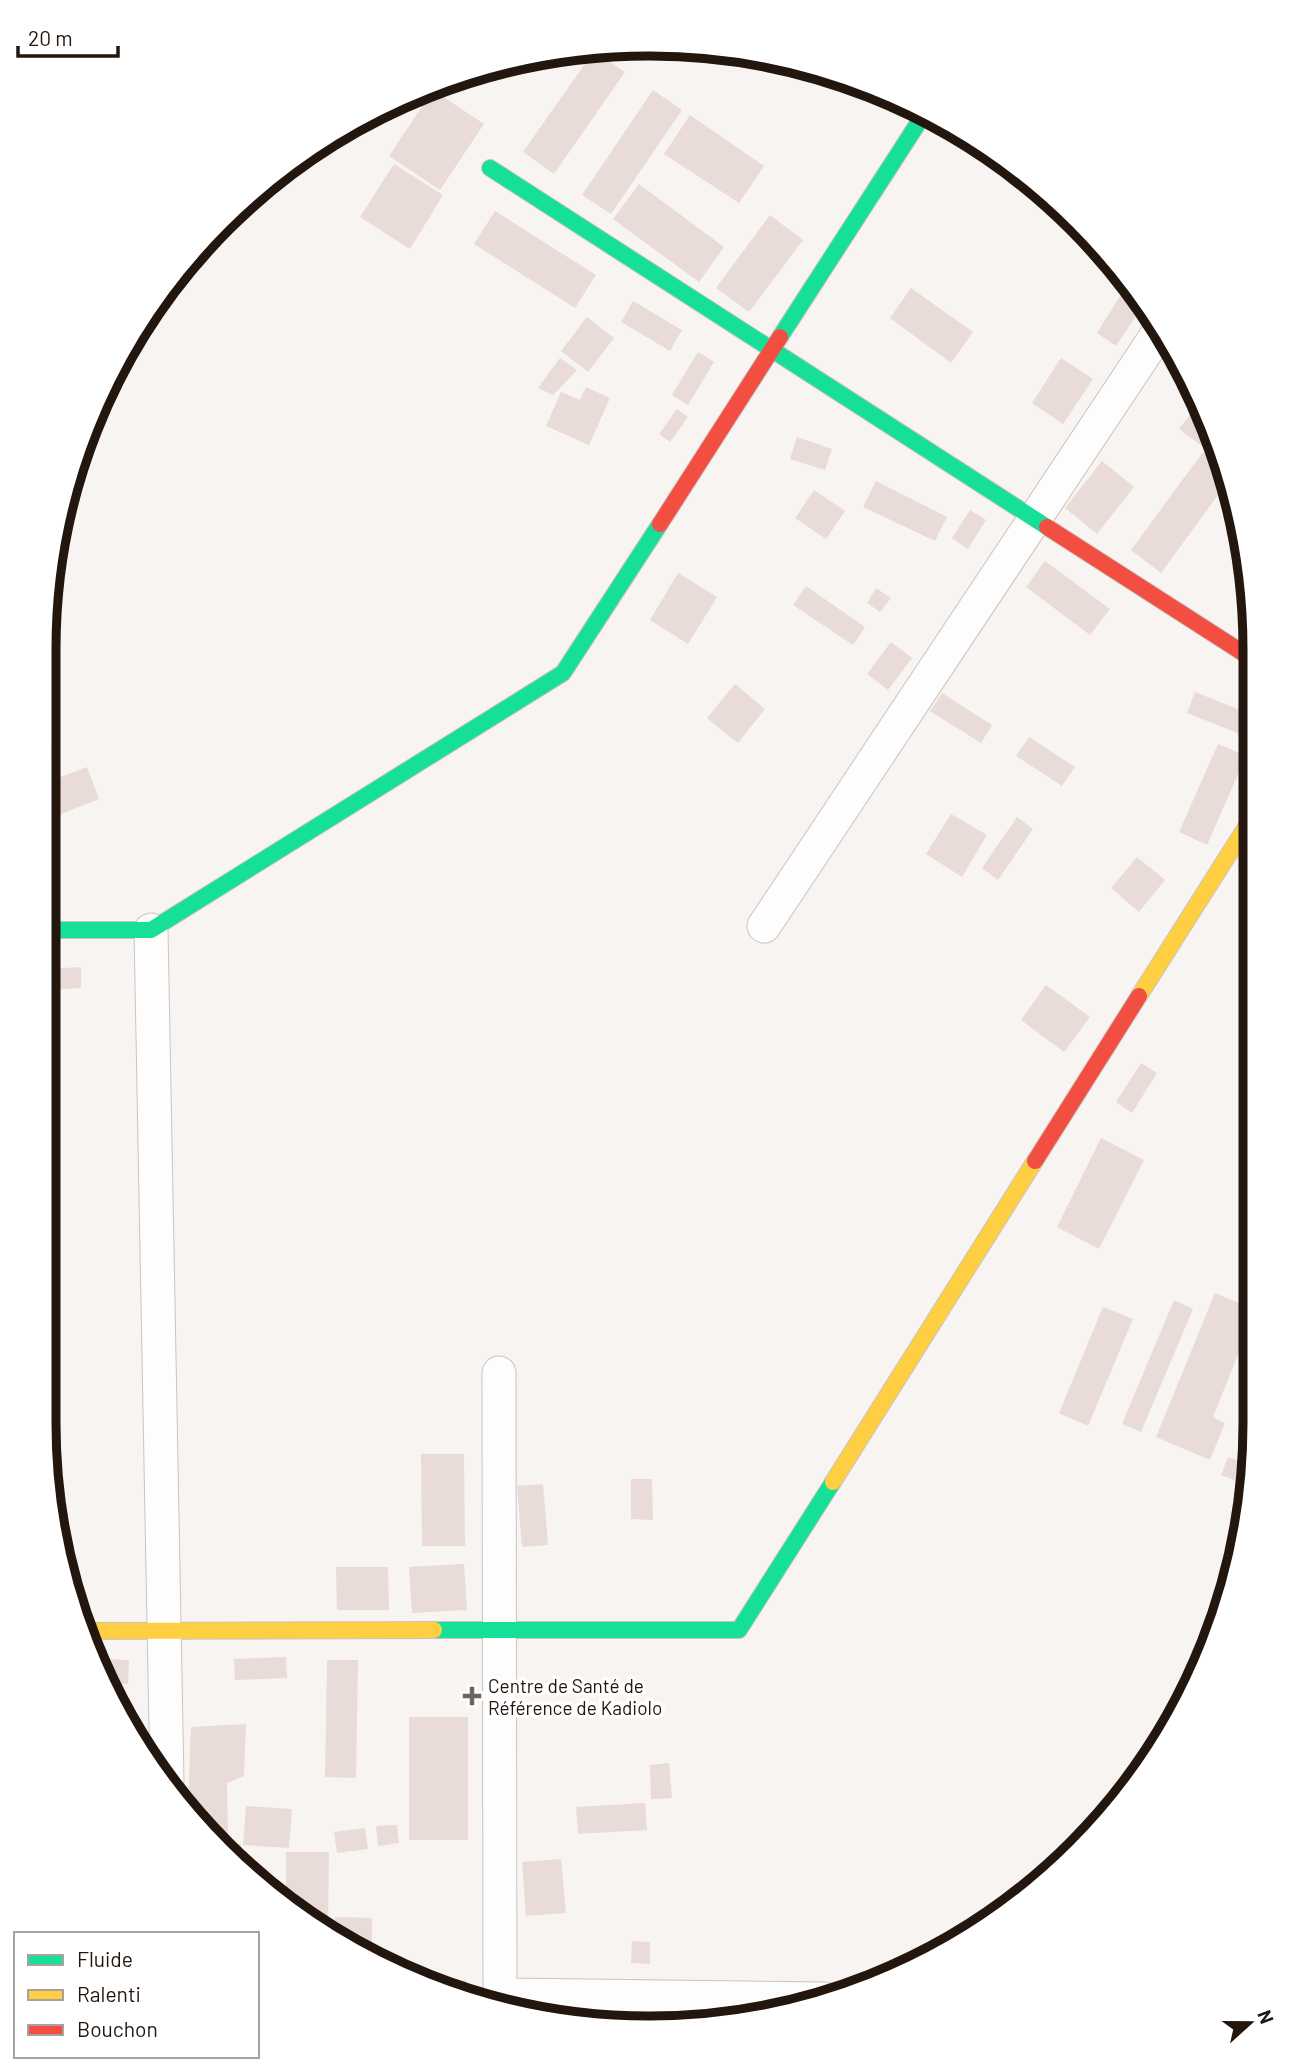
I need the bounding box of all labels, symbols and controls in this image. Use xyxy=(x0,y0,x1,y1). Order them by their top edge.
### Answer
scale bar xyxy=(18,14,117,58)
text: 20 m xyxy=(28,25,73,50)
place label: Centre de Santé de Référence de Kadiolo xyxy=(488,1674,662,1719)
marker: Centre de Santé de Référence de Kadiolo xyxy=(462,1686,482,1706)
legend xyxy=(14,1932,259,2058)
text: Fluide xyxy=(77,1946,133,1971)
text: Ralenti xyxy=(77,1981,141,2006)
north arrow xyxy=(1215,1988,1285,2058)
text: N xyxy=(1253,2007,1279,2027)
text: Bouchon xyxy=(77,2016,158,2041)

